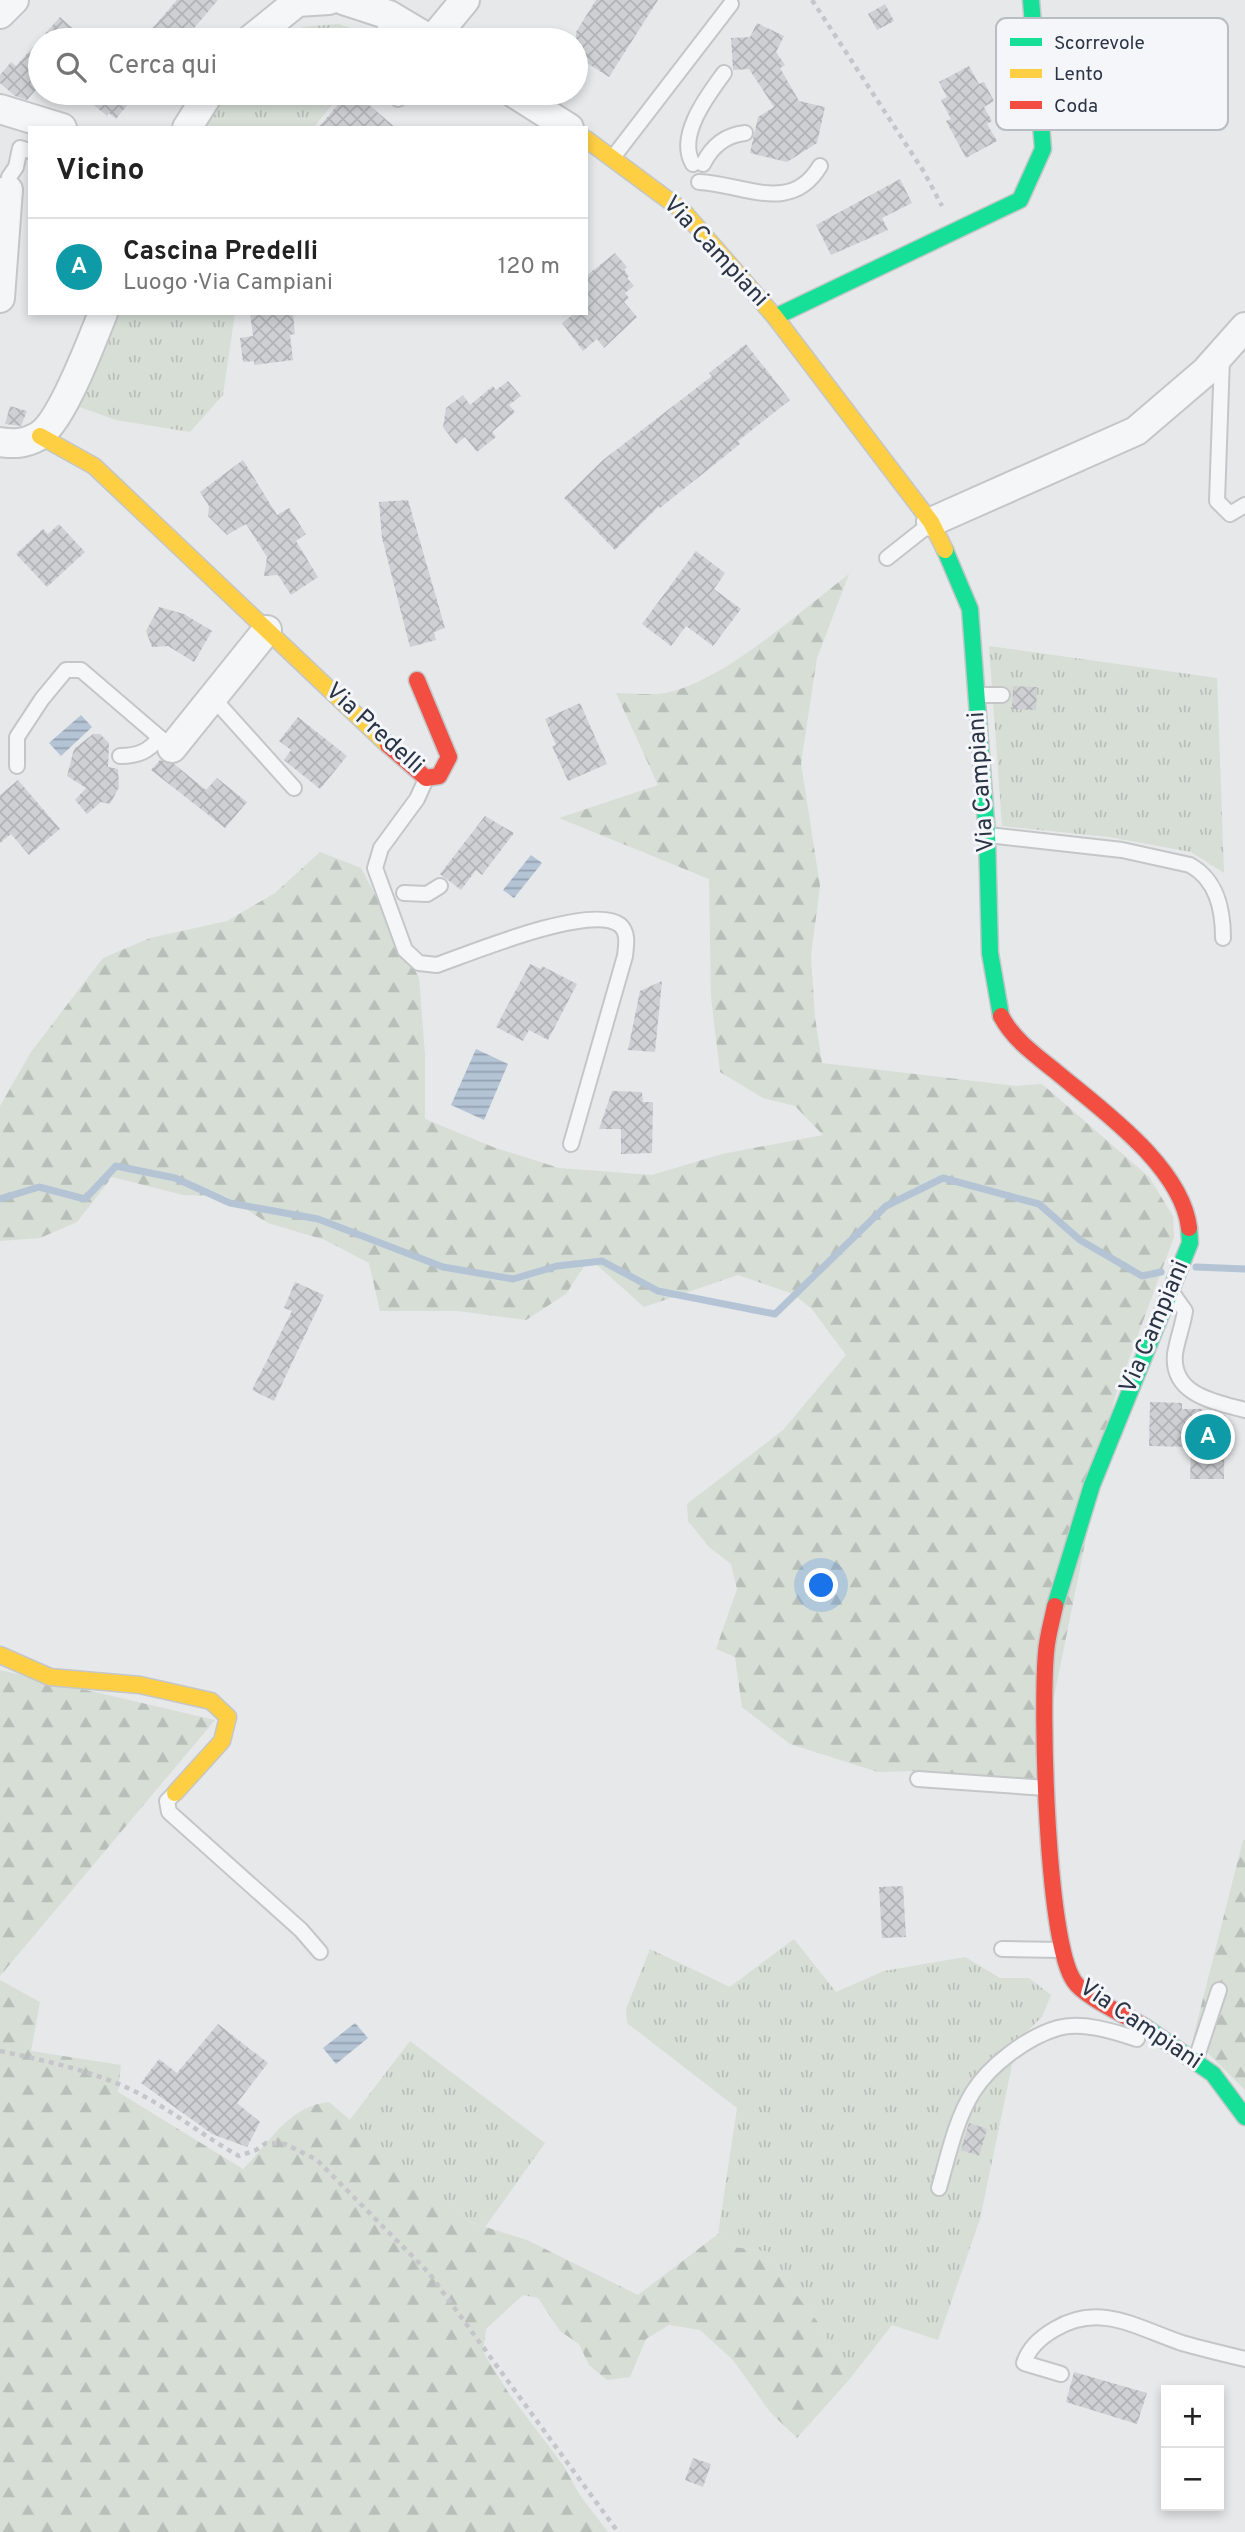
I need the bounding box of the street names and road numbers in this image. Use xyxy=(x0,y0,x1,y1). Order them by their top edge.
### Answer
street label: Via Campiani xyxy=(656,190,774,314)
street label: Via Predelli xyxy=(319,677,429,781)
street label: Via Campiani xyxy=(962,710,1002,854)
street label: Via Campiani xyxy=(1114,1256,1196,1398)
street label: Via Campiani xyxy=(1073,1973,1207,2077)

